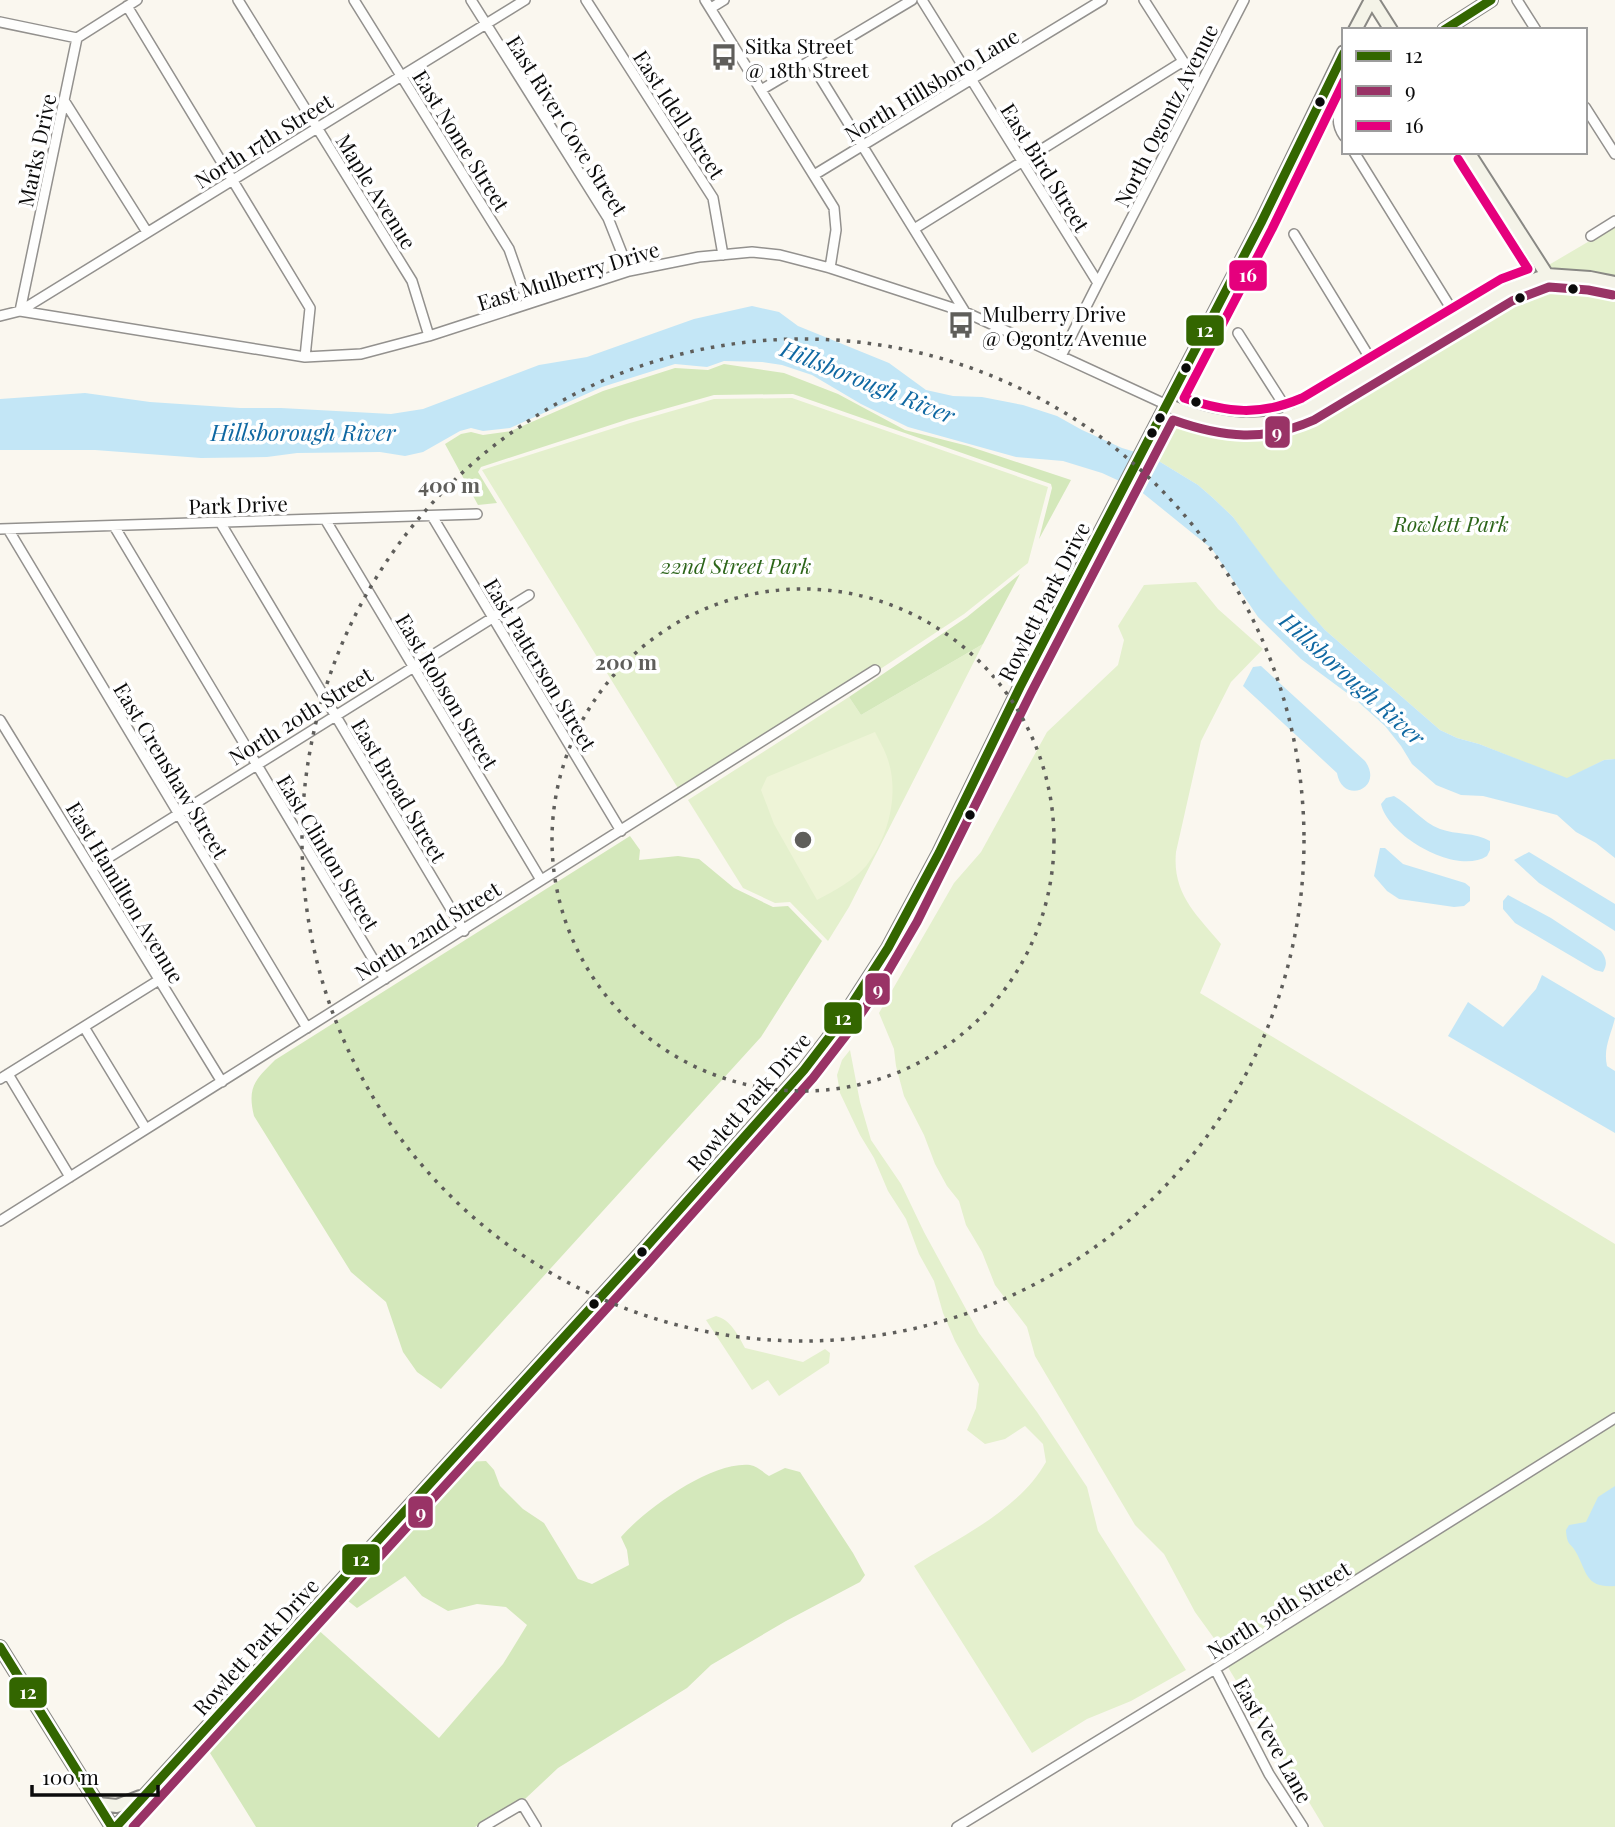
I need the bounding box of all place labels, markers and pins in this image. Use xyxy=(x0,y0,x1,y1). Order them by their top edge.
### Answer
place label: Sitka Street @ 18th Street xyxy=(745,31,869,83)
bus stop icon: Sitka Street @ 18th Street xyxy=(709,42,739,72)
unlabelled marker xyxy=(1313,95,1327,109)
unlabelled marker xyxy=(1566,282,1580,296)
unlabelled marker xyxy=(1513,291,1527,305)
place label: Mulberry Drive @ Ogontz Avenue xyxy=(982,299,1147,351)
bus stop icon: Mulberry Drive @ Ogontz Avenue xyxy=(946,310,976,340)
unlabelled marker xyxy=(1179,361,1193,375)
unlabelled marker xyxy=(1189,395,1203,409)
unlabelled marker xyxy=(1153,411,1167,425)
unlabelled marker xyxy=(1145,426,1159,440)
unlabelled marker xyxy=(963,808,977,822)
centre of rings xyxy=(791,828,815,852)
unlabelled marker xyxy=(635,1245,649,1259)
unlabelled marker xyxy=(587,1297,601,1311)

